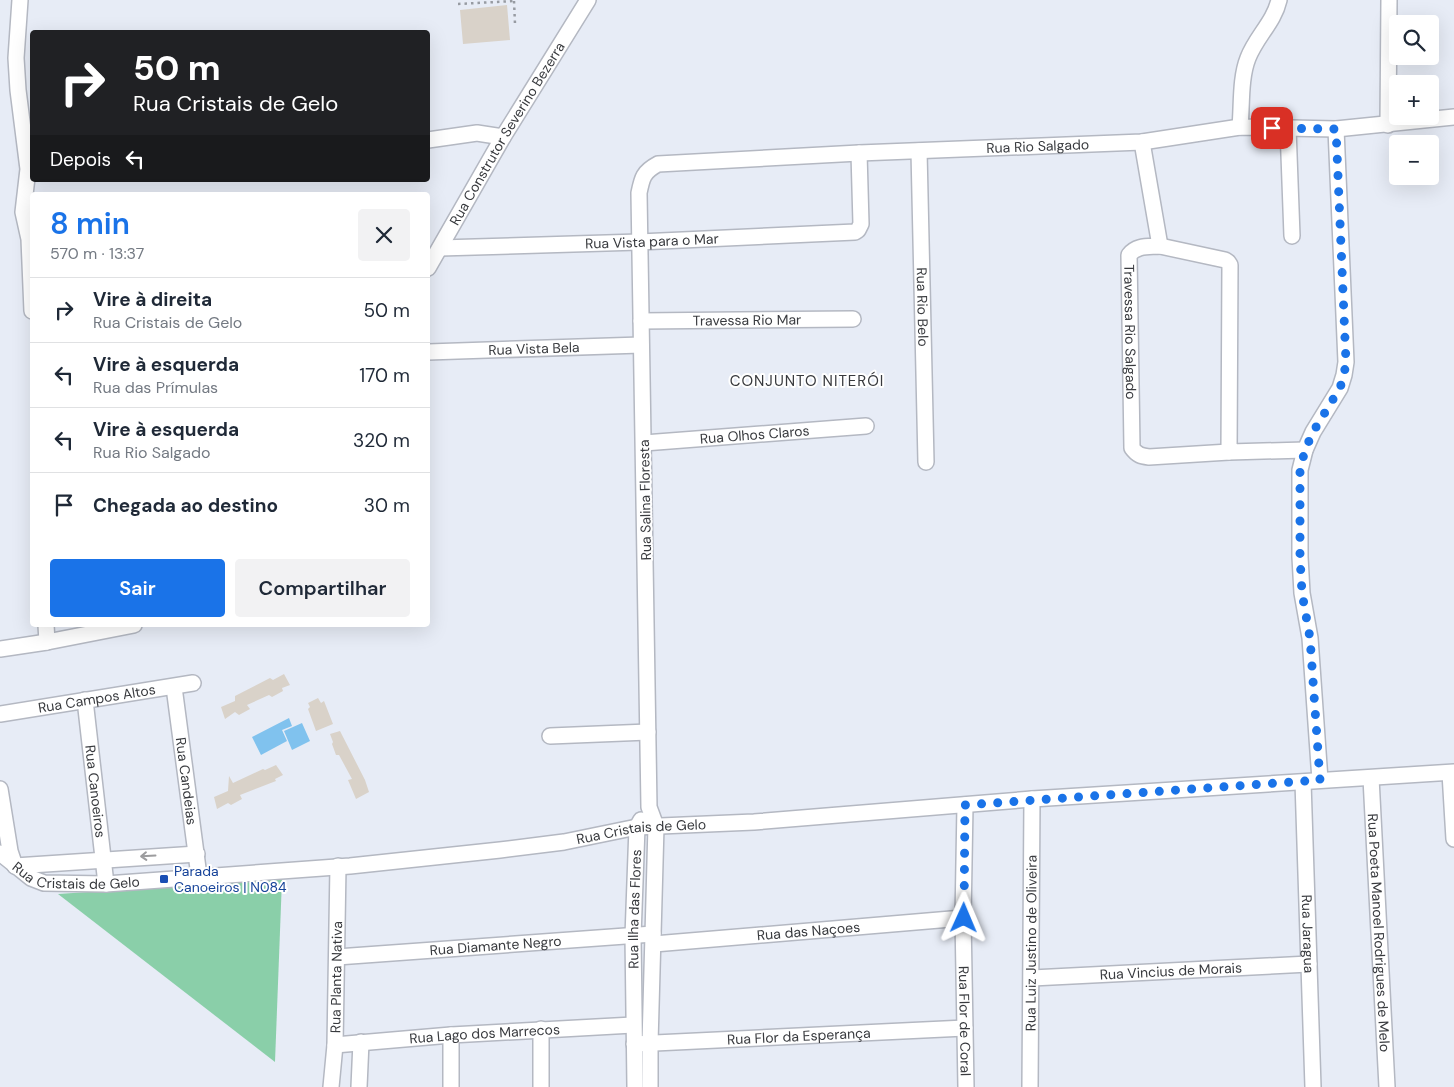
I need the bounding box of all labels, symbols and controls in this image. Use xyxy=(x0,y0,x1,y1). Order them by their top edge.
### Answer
map controls xyxy=(1389,15,1439,185)
button: search xyxy=(1389,15,1439,65)
street label: Rua Construtor Severino Bezerra xyxy=(445,39,569,228)
text: 50 m xyxy=(133,45,221,91)
icon: right xyxy=(50,50,115,115)
button: + xyxy=(1389,75,1439,125)
text: Rua Cristais de Gelo xyxy=(133,89,338,118)
pin xyxy=(1251,107,1293,149)
icon: arrive xyxy=(1258,114,1286,142)
street label: Rua Rio Salgado xyxy=(986,135,1089,157)
button: − xyxy=(1389,135,1439,185)
icon: left xyxy=(121,145,149,173)
text: Depois xyxy=(50,147,111,172)
text: 8 min xyxy=(50,204,130,243)
button: close xyxy=(358,209,410,261)
street label: Rua Vista para o Mar xyxy=(585,229,719,253)
text: 570 m · 13:37 xyxy=(50,243,144,264)
street label: Travessa Rio Salgado xyxy=(1120,264,1140,400)
street label: Rua Rio Belo xyxy=(913,267,932,347)
text: Vire à direita xyxy=(93,287,212,312)
icon: right xyxy=(50,296,78,324)
text: 50 m xyxy=(363,298,410,323)
street label: Travessa Rio Mar xyxy=(693,310,801,330)
text: Rua Cristais de Gelo xyxy=(93,312,242,333)
street label: Rua Vista Bela xyxy=(488,338,580,359)
text: Vire à esquerda xyxy=(93,352,239,377)
icon: left xyxy=(50,361,78,389)
text: 170 m xyxy=(359,363,410,388)
district label: CONJUNTO NITERÓI xyxy=(730,371,884,391)
text: Rua das Prímulas xyxy=(93,377,218,398)
text: Vire à esquerda xyxy=(93,417,239,442)
street label: Rua Olhos Claros xyxy=(699,421,810,448)
icon: left xyxy=(50,426,78,454)
text: 320 m xyxy=(353,428,410,453)
street label: Rua Salina Floresta xyxy=(635,439,655,561)
text: Rua Rio Salgado xyxy=(93,442,210,463)
icon: arrive xyxy=(50,491,78,519)
text: Chegada ao destino xyxy=(93,493,278,518)
text: 30 m xyxy=(364,493,410,518)
button: Sair xyxy=(50,559,225,617)
button: Compartilhar xyxy=(235,559,410,617)
street label: Rua Campos Altos xyxy=(37,680,157,717)
street label: Rua Candeias xyxy=(172,736,201,826)
street label: Rua Canoeiros xyxy=(81,744,110,839)
street label: Rua Poeta Manoel Rodrigues de Melo xyxy=(1364,813,1394,1052)
street label: Rua Cristais de Gelo xyxy=(575,815,706,848)
street label: Rua Ilha das Flores xyxy=(624,849,645,969)
one-way arrow xyxy=(140,852,156,861)
street label: Rua Luiz Justino de Oliveira xyxy=(1021,855,1041,1031)
street label: Rua Cristais de Gelo xyxy=(9,858,140,893)
place label: Parada Canoeiros | N084 xyxy=(174,862,287,896)
marker: Parada Canoeiros | N084 xyxy=(158,873,170,885)
position arrow xyxy=(937,891,989,943)
street label: Rua Jaragua xyxy=(1298,894,1318,974)
street label: Rua das Naçoes xyxy=(756,918,861,944)
street label: Rua Planta Nativa xyxy=(326,921,346,1033)
street label: Rua Diamante Negro xyxy=(429,932,562,959)
street label: Rua Vincius de Morais xyxy=(1099,958,1242,984)
street label: Rua Flor de Coral xyxy=(955,966,975,1076)
street label: Rua Lago dos Marrecos xyxy=(408,1020,560,1048)
street label: Rua Flor da Esperança xyxy=(727,1024,871,1048)

